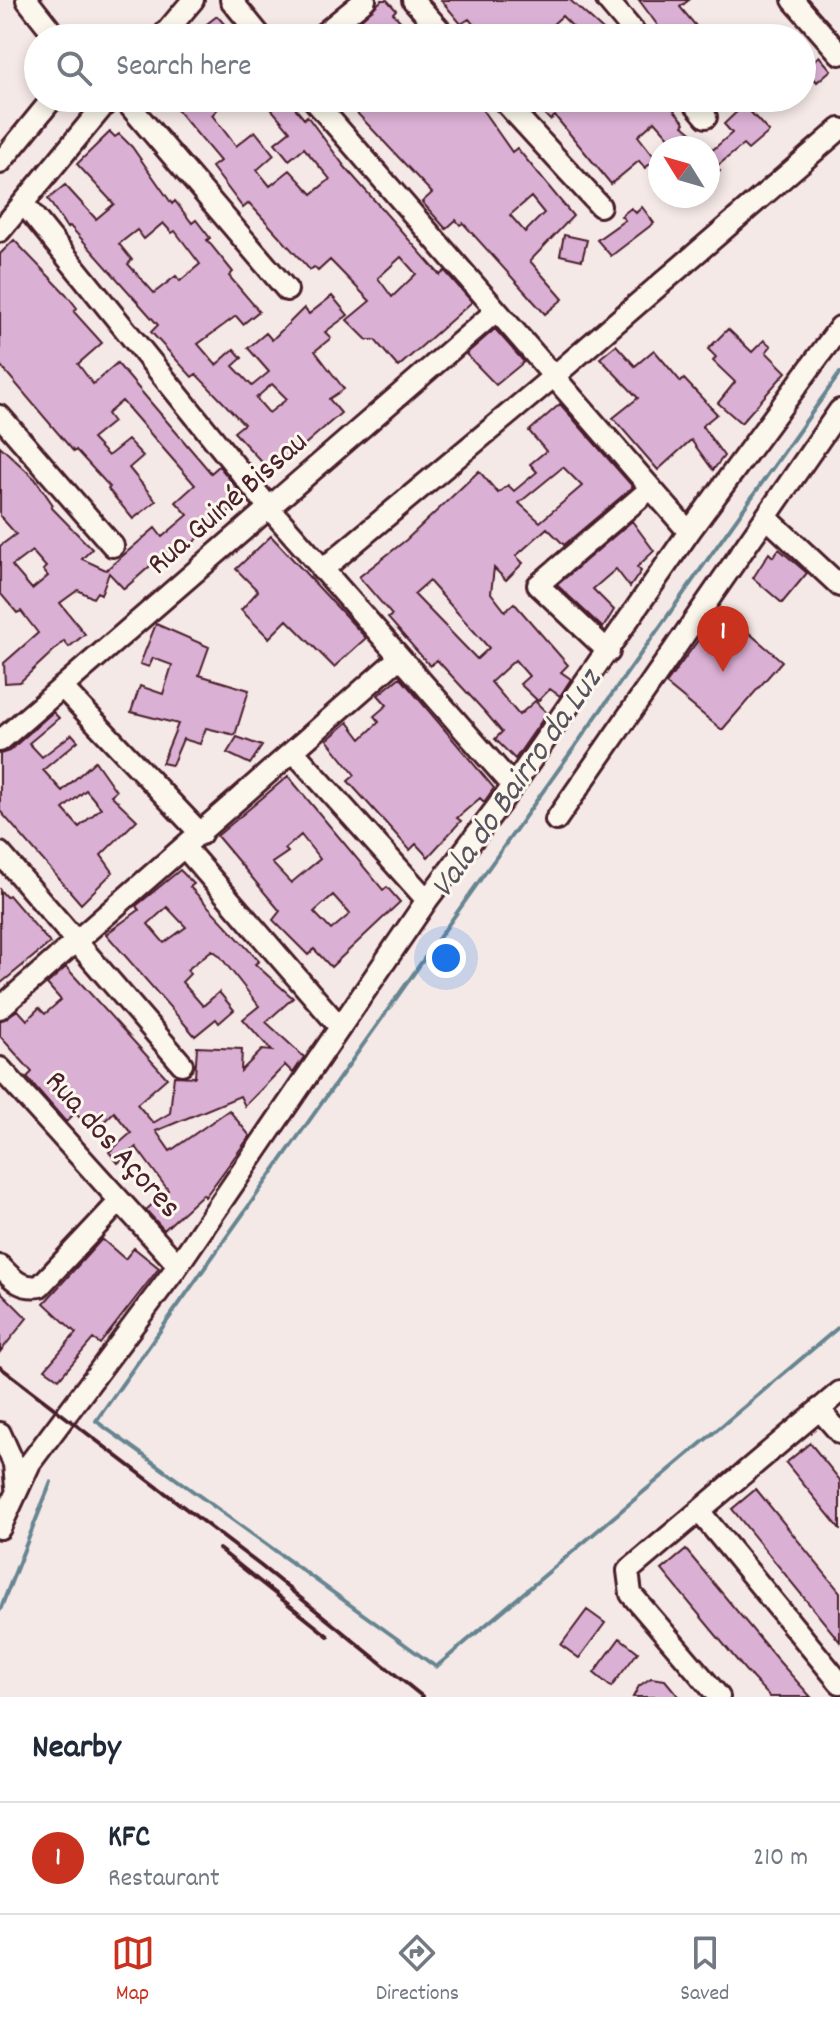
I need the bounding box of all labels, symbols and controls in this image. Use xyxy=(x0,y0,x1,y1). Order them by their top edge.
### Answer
search box xyxy=(24,24,816,112)
icon: search xyxy=(52,46,96,90)
text: Search here xyxy=(116,47,252,90)
north arrow xyxy=(648,136,720,208)
street label: Rua Guiné Bissau xyxy=(138,422,320,588)
pin: 1 xyxy=(697,606,749,672)
water label: Vala do Bairro da Luz xyxy=(420,658,617,910)
your location xyxy=(426,938,466,978)
street label: Rua dos Açores xyxy=(32,1062,190,1230)
text: Nearby xyxy=(32,1725,121,1774)
text: KFC xyxy=(108,1818,150,1861)
text: 1 xyxy=(55,1840,61,1877)
text: 210 m xyxy=(753,1840,808,1877)
text: Restaurant xyxy=(108,1861,220,1898)
tab: Map xyxy=(111,1931,155,2010)
tab: Directions xyxy=(376,1931,459,2010)
tab: Saved xyxy=(680,1931,729,2010)

